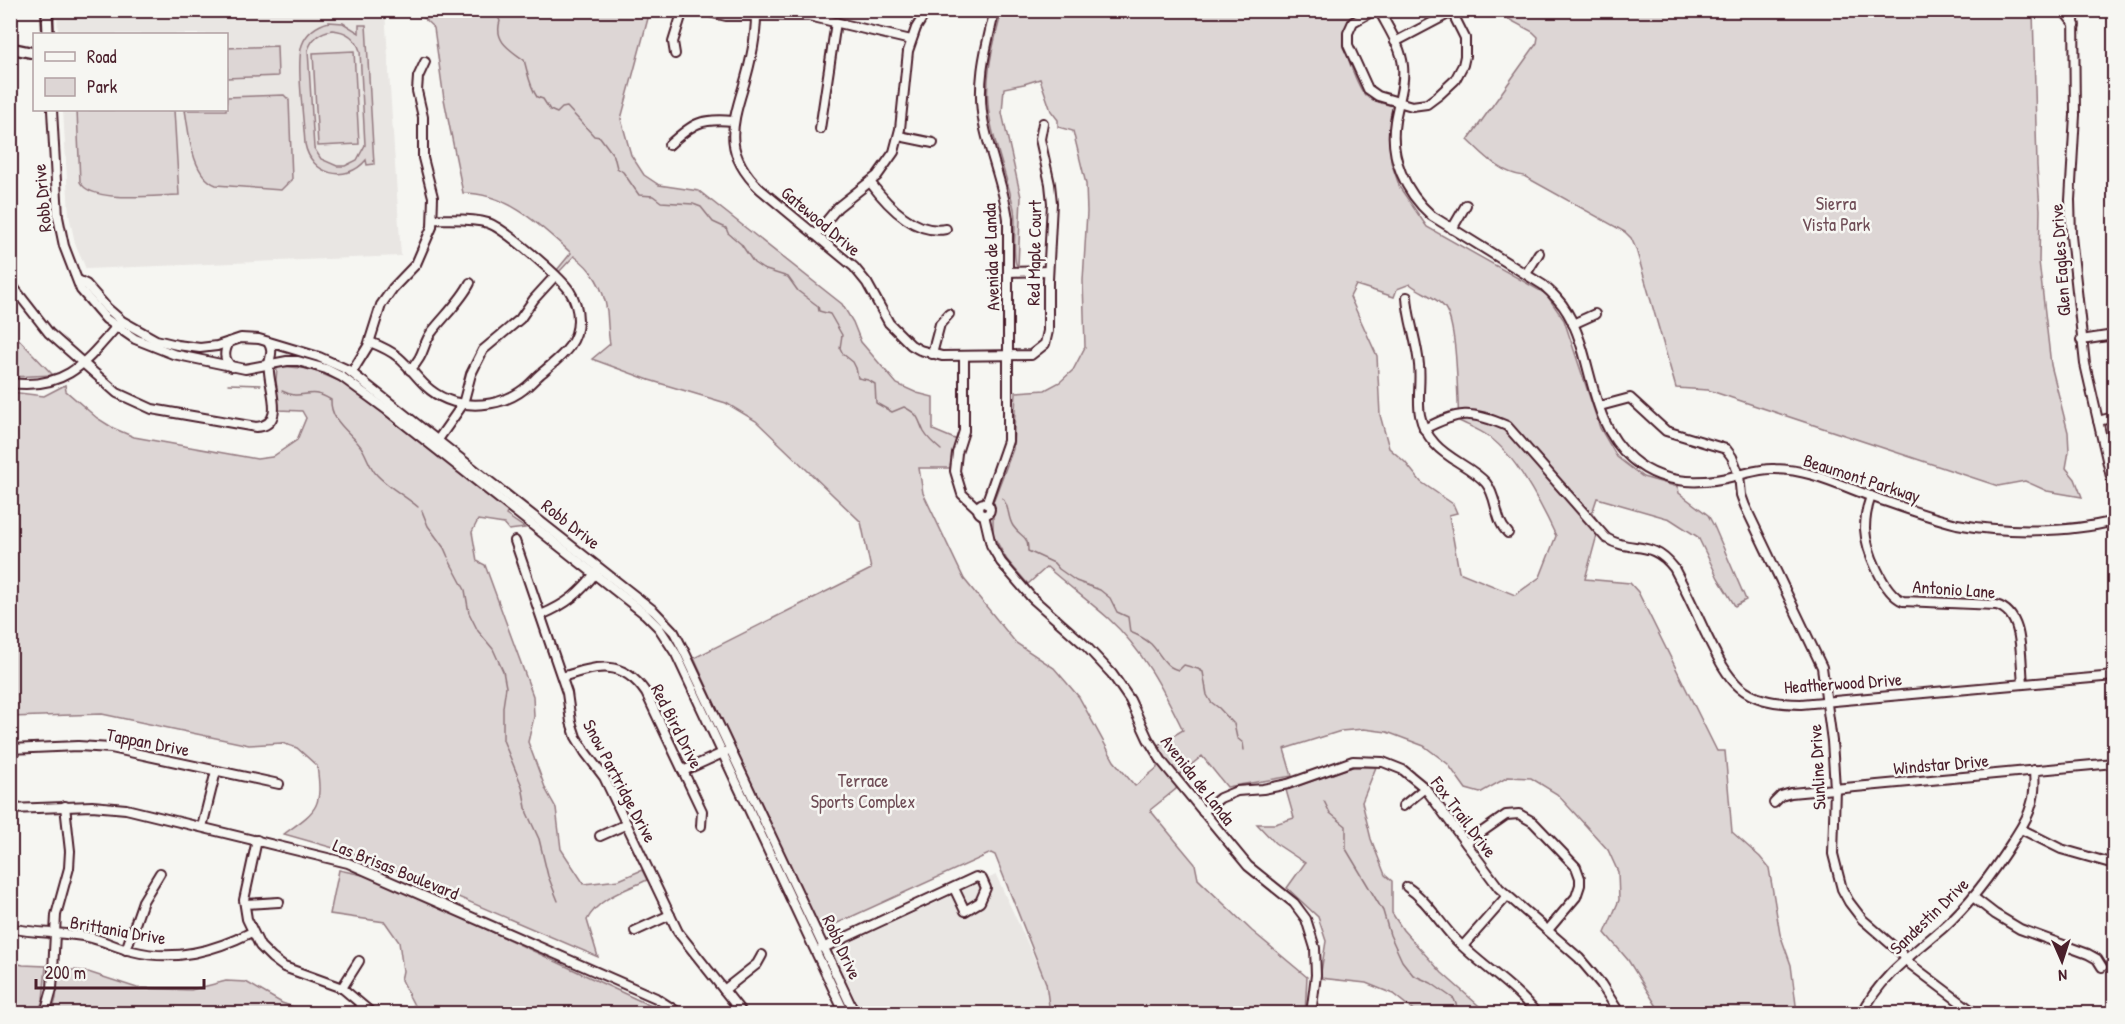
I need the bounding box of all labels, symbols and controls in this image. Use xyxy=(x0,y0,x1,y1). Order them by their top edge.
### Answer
legend xyxy=(33,33,228,111)
text: Road xyxy=(87,44,117,69)
text: Park xyxy=(87,74,118,99)
street label: Robb Drive xyxy=(27,163,57,233)
street label: Gatewood Drive xyxy=(776,180,866,262)
park label: Sierra Vista Park xyxy=(1802,191,1871,237)
street label: Red Maple Court xyxy=(1021,199,1047,306)
street label: Avenida de Landa xyxy=(977,203,1005,311)
street label: Glen Eagles Drive xyxy=(2044,203,2076,317)
street label: Beaumont Parkway xyxy=(1800,447,1924,509)
street label: Robb Drive xyxy=(536,493,606,555)
street label: Antonio Lane xyxy=(1912,574,1996,604)
street label: Heatherwood Drive xyxy=(1783,666,1903,700)
street label: Red Bird Drive xyxy=(645,680,709,772)
street label: Snow Partridge Drive xyxy=(577,715,663,847)
street label: Tappan Drive xyxy=(104,722,192,762)
street label: Sunline Drive xyxy=(1802,724,1832,810)
street label: Avenida de Landa xyxy=(1155,730,1241,830)
street label: Windstar Drive xyxy=(1892,747,1990,781)
park label: Terrace Sports Complex xyxy=(811,768,915,814)
street label: Fox Trail Drive xyxy=(1425,771,1503,863)
street label: Las Brisas Boulevard xyxy=(329,832,463,906)
street label: Sandestin Drive xyxy=(1884,872,1974,960)
street label: Brittania Drive xyxy=(68,909,168,951)
street label: Robb Drive xyxy=(816,911,868,983)
north arrow xyxy=(2032,931,2092,991)
scale bar xyxy=(36,952,204,990)
text: 200 m xyxy=(45,960,86,985)
text: N xyxy=(2057,965,2068,987)

